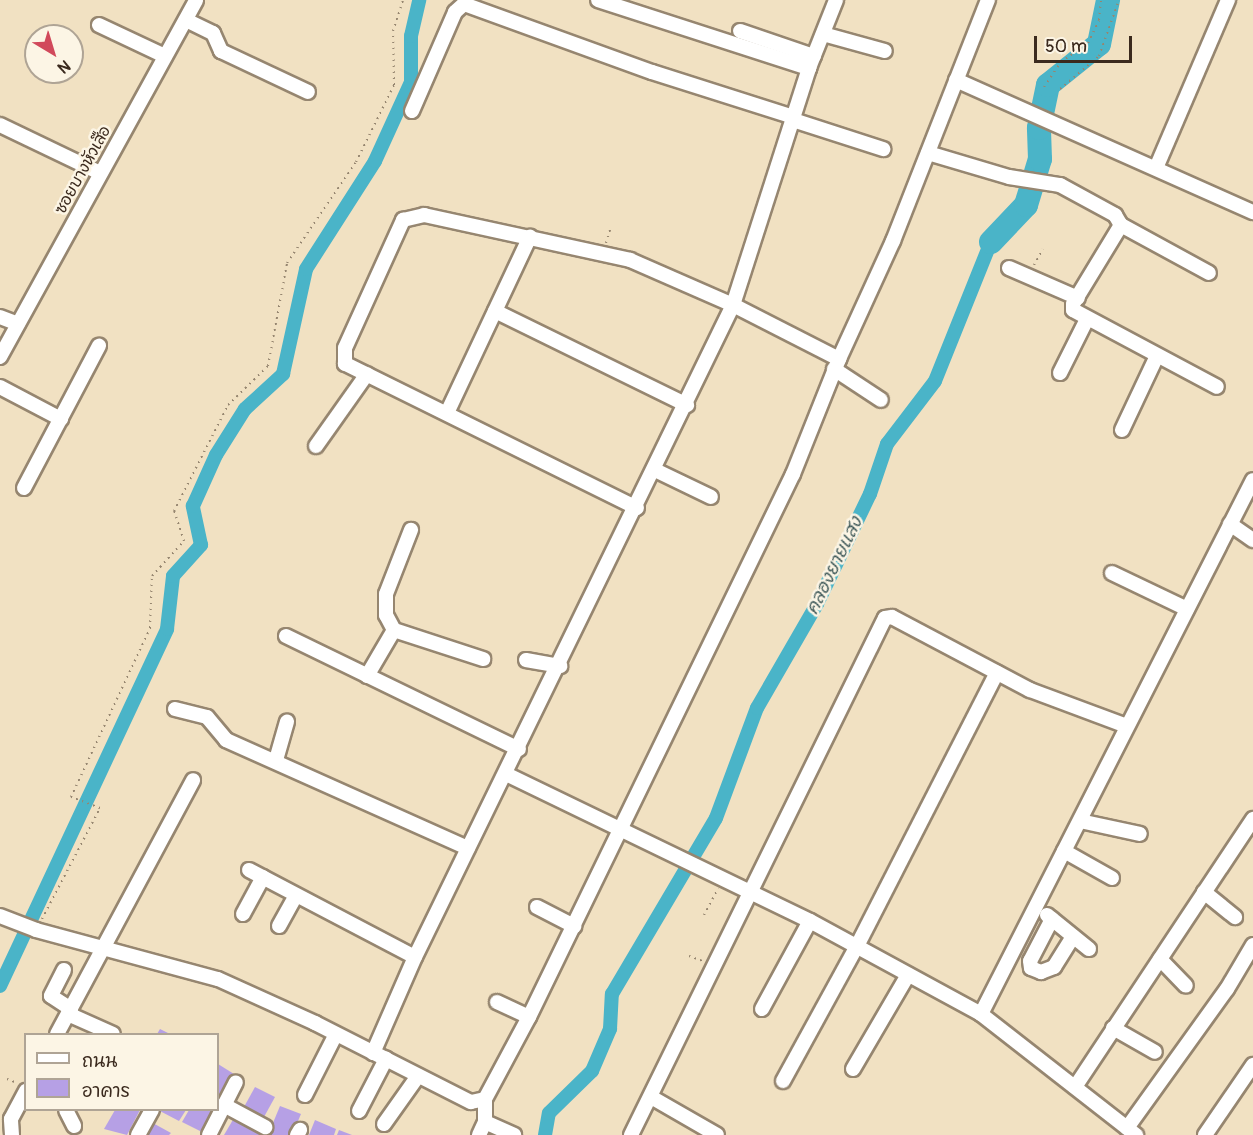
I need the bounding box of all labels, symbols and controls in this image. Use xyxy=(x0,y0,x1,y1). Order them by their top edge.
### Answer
north arrow xyxy=(24,24,84,84)
scale bar xyxy=(1037,24,1134,62)
text: 50 m xyxy=(1045,35,1087,58)
text: N xyxy=(53,55,74,78)
street label: ซอยบางหัวเสือ xyxy=(51,123,115,217)
water label: คลองยายแสง xyxy=(802,514,868,618)
legend xyxy=(24,1033,219,1111)
text: ถนน xyxy=(82,1050,117,1073)
text: อาคาร xyxy=(82,1080,130,1103)

